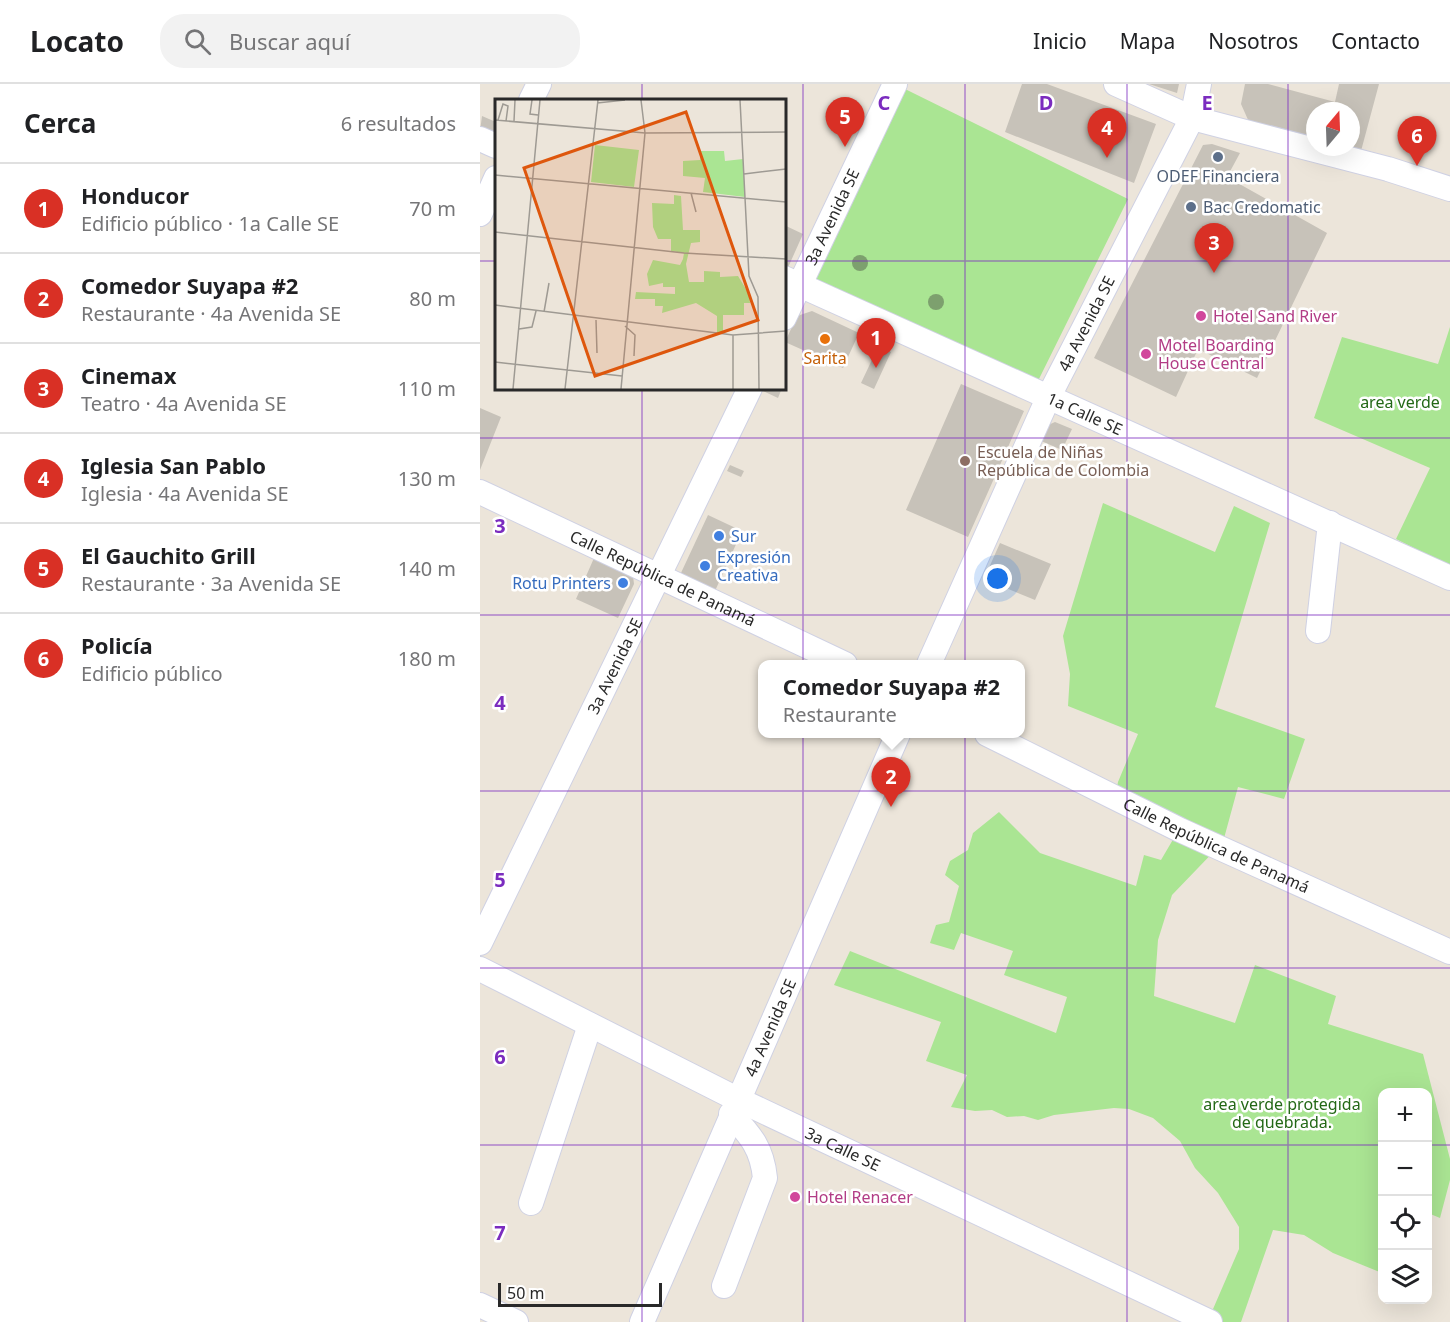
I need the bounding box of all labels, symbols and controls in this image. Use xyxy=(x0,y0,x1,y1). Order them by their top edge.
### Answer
search box xyxy=(160,14,580,68)
text: Locato xyxy=(30,22,124,60)
icon: search xyxy=(181,25,214,58)
text: Buscar aquí xyxy=(229,26,350,56)
text: Inicio xyxy=(1033,27,1087,55)
text: Mapa xyxy=(1120,27,1175,55)
text: Nosotros xyxy=(1208,27,1298,55)
text: Contacto xyxy=(1331,27,1420,55)
text: C xyxy=(878,89,891,116)
text: D xyxy=(1039,89,1053,116)
text: E xyxy=(1201,89,1213,116)
pin: 5 xyxy=(826,98,865,147)
inset map xyxy=(495,99,786,390)
north arrow xyxy=(1306,102,1360,156)
text: Cerca xyxy=(24,105,96,141)
pin: 4 xyxy=(1088,109,1126,158)
text: 6 resultados xyxy=(341,110,456,137)
pin: 6 xyxy=(1398,116,1436,166)
marker: ODEF Financiera xyxy=(1211,150,1225,164)
street label: 3a Avenida SE xyxy=(800,165,864,269)
place label: ODEF Financiera xyxy=(1157,165,1279,187)
text: Honducor xyxy=(81,180,189,210)
text: 1 xyxy=(38,195,49,222)
text: 70 m xyxy=(409,195,456,222)
place label: Bac Credomatic xyxy=(1203,196,1321,218)
marker: Bac Credomatic xyxy=(1184,200,1198,214)
text: Edificio público · 1a Calle SE xyxy=(81,210,339,237)
pin: 3 xyxy=(1194,224,1234,273)
text: Comedor Suyapa #2 xyxy=(81,270,298,300)
street label: 4a Avenida SE xyxy=(1053,272,1120,375)
text: 2 xyxy=(38,285,49,312)
text: 80 m xyxy=(409,285,456,312)
text: Restaurante · 4a Avenida SE xyxy=(81,300,341,327)
place label: Hotel Sand River xyxy=(1213,305,1338,327)
marker: Hotel Sand River xyxy=(1194,309,1208,323)
pin: 1 xyxy=(856,318,896,368)
marker: Sarita xyxy=(818,332,832,346)
place label: Motel Boarding House Central xyxy=(1158,334,1274,374)
place label: Sarita xyxy=(803,347,847,369)
marker: Motel Boarding House Central xyxy=(1139,347,1153,361)
text: Cinemax xyxy=(81,360,176,390)
text: 3 xyxy=(38,375,49,402)
text: 110 m xyxy=(398,375,456,402)
street label: 1a Calle SE xyxy=(1044,387,1126,440)
text: Teatro · 4a Avenida SE xyxy=(81,390,287,417)
park label: area verde xyxy=(1360,391,1440,413)
place label: Escuela de Niñas República de Colombia xyxy=(977,441,1149,481)
text: Iglesia San Pablo xyxy=(81,450,266,480)
marker: Escuela de Niñas República de Colombia xyxy=(958,454,972,468)
text: 4 xyxy=(38,465,49,492)
text: 130 m xyxy=(398,465,456,492)
text: Iglesia · 4a Avenida SE xyxy=(81,480,289,507)
text: 3 xyxy=(494,512,506,539)
street label: Calle República de Panamá xyxy=(566,525,759,631)
place label: Sur xyxy=(731,525,757,547)
marker: Sur xyxy=(712,529,726,543)
text: El Gauchito Grill xyxy=(81,540,256,570)
place label: Expresión Creativa xyxy=(717,546,791,586)
text: 5 xyxy=(38,555,49,582)
text: 140 m xyxy=(398,555,456,582)
marker: Expresión Creativa xyxy=(698,559,712,573)
your location xyxy=(983,564,1012,593)
text: Restaurante · 3a Avenida SE xyxy=(81,570,341,597)
place label: Rotu Printers xyxy=(512,572,611,594)
marker: Rotu Printers xyxy=(616,576,630,590)
street label: 3a Avenida SE xyxy=(582,614,647,718)
text: Policía xyxy=(81,630,153,660)
text: 6 xyxy=(38,645,49,672)
text: 180 m xyxy=(398,645,456,672)
text: Edificio público xyxy=(81,660,223,687)
popup xyxy=(758,660,1025,738)
text: Comedor Suyapa #2 xyxy=(783,671,1000,701)
text: 4 xyxy=(494,689,506,716)
text: Restaurante xyxy=(783,701,897,728)
pin: 2 xyxy=(872,758,910,807)
street label: Calle República de Panamá xyxy=(1120,793,1313,898)
text: 5 xyxy=(494,866,506,893)
street label: 4a Avenida SE xyxy=(739,975,801,1080)
text: 6 xyxy=(494,1043,506,1070)
map controls xyxy=(1378,1088,1432,1304)
button: + xyxy=(1378,1088,1432,1142)
park label: area verde protegida de quebrada. xyxy=(1203,1093,1361,1133)
street label: 3a Calle SE xyxy=(802,1122,884,1176)
button: − xyxy=(1378,1142,1432,1196)
place label: Hotel Renacer xyxy=(807,1186,913,1208)
marker: Hotel Renacer xyxy=(788,1190,802,1204)
button: locate xyxy=(1378,1196,1432,1250)
text: 7 xyxy=(494,1219,506,1246)
button: layers xyxy=(1378,1250,1432,1304)
scale bar xyxy=(498,1280,662,1308)
text: 50 m xyxy=(507,1282,544,1304)

